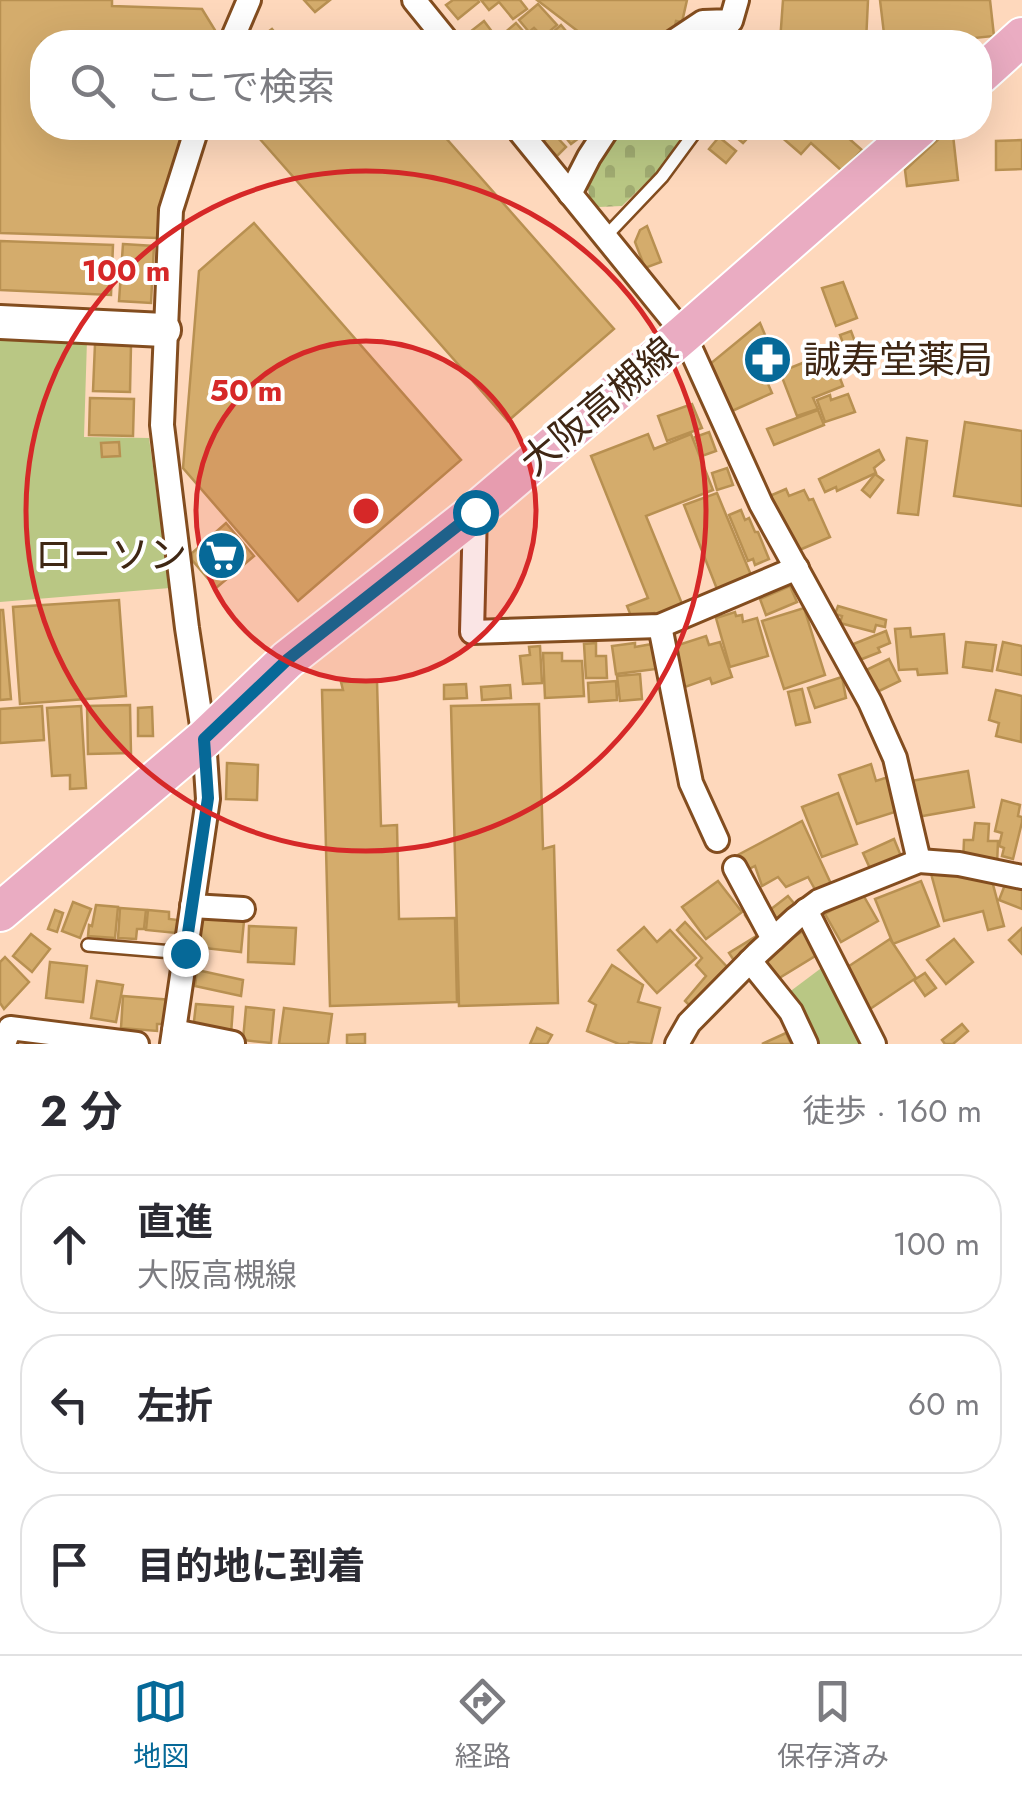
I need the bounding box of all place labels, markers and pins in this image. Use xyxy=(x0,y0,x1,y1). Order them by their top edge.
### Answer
place label: 誠寿堂薬局 xyxy=(803,332,993,387)
pharmacy icon: 誠寿堂薬局 xyxy=(742,334,794,386)
centre of rings xyxy=(348,493,384,529)
place label: ローソン xyxy=(35,527,187,582)
supermarket icon: ローソン xyxy=(196,529,248,581)

